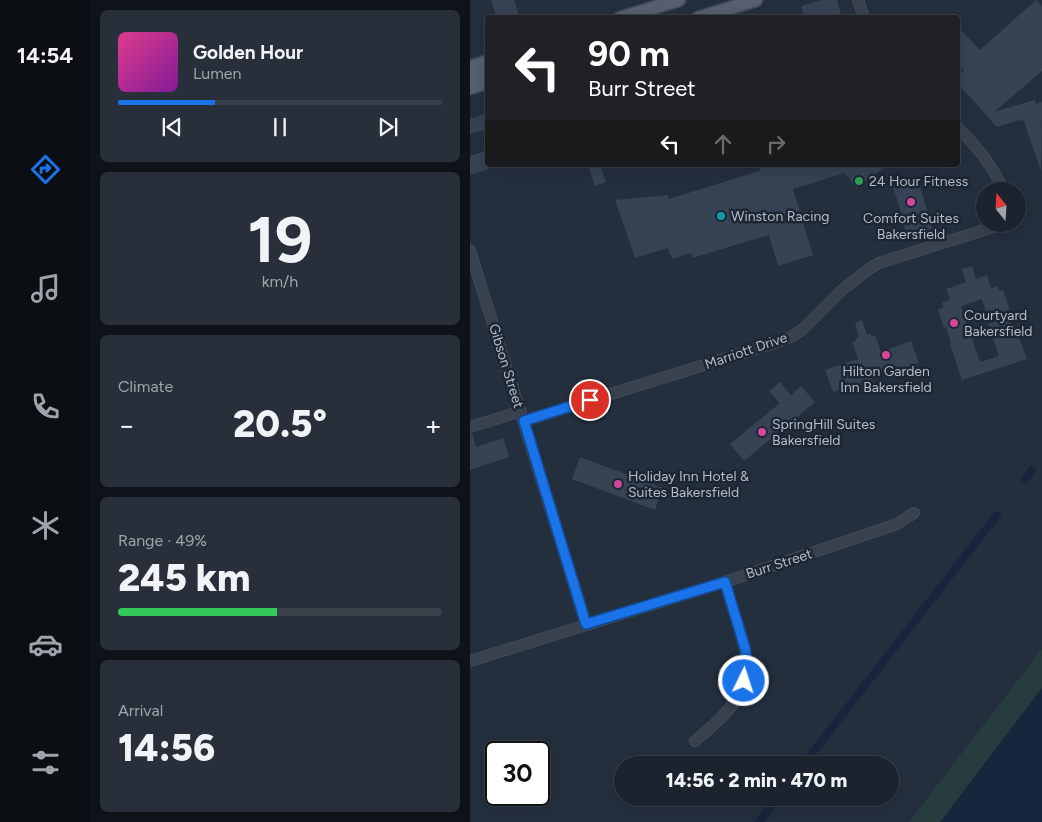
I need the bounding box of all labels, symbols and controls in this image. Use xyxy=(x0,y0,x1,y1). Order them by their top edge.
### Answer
text: 90 m xyxy=(588,33,670,75)
icon: left xyxy=(505,35,570,100)
text: Golden Hour xyxy=(193,41,303,64)
text: 14:54 xyxy=(17,42,73,69)
text: Lumen xyxy=(193,64,242,83)
text: Burr Street xyxy=(588,75,696,102)
icon: previous xyxy=(158,113,186,141)
icon: pause xyxy=(266,113,294,141)
icon: next xyxy=(374,113,402,141)
icon: left xyxy=(656,130,684,158)
icon: ahead xyxy=(709,130,737,158)
icon: right xyxy=(762,130,790,158)
icon: directions xyxy=(28,152,63,187)
place label: 24 Hour Fitness xyxy=(869,173,968,190)
marker: 24 Hour Fitness xyxy=(853,175,865,187)
north arrow xyxy=(976,182,1026,232)
map controls xyxy=(976,182,1026,232)
marker: Comfort Suites Bakersfield xyxy=(905,196,917,208)
text: 19 xyxy=(247,200,313,278)
place label: Winston Racing xyxy=(731,208,829,225)
marker: Winston Racing xyxy=(715,210,727,222)
place label: Comfort Suites Bakersfield xyxy=(863,210,959,243)
icon: music xyxy=(28,271,63,306)
text: km/h xyxy=(262,272,298,291)
place label: Courtyard Bakersfield xyxy=(964,307,1033,340)
marker: Courtyard Bakersfield xyxy=(948,317,960,329)
street label: Gibson Street xyxy=(485,322,527,410)
street label: Marriott Drive xyxy=(702,329,790,373)
marker: Hilton Garden Inn Bakersfield xyxy=(880,349,892,361)
place label: Hilton Garden Inn Bakersfield xyxy=(840,363,932,396)
text: Climate xyxy=(118,377,173,396)
pin xyxy=(569,379,611,421)
icon: arrive xyxy=(576,386,604,414)
icon: phone xyxy=(28,389,63,424)
text: 20.5° xyxy=(233,401,327,447)
text: − xyxy=(118,408,135,442)
text: + xyxy=(425,408,442,442)
place label: SpringHill Suites Bakersfield xyxy=(772,416,875,449)
marker: SpringHill Suites Bakersfield xyxy=(756,426,768,438)
place label: Holiday Inn Hotel & Suites Bakersfield xyxy=(628,468,749,501)
marker: Holiday Inn Hotel & Suites Bakersfield xyxy=(612,478,624,490)
icon: climate xyxy=(28,508,63,543)
text: Range · 49% xyxy=(118,531,207,550)
street label: Burr Street xyxy=(744,545,814,583)
text: 245 km xyxy=(118,555,251,601)
icon: car xyxy=(28,627,63,662)
position arrow xyxy=(717,654,769,706)
text: Arrival xyxy=(118,701,163,720)
text: 14:56 xyxy=(118,725,215,771)
speed limit sign: 30 xyxy=(485,741,550,806)
icon: filters xyxy=(28,745,63,780)
text: 14:56 · 2 min · 470 m xyxy=(666,769,847,792)

